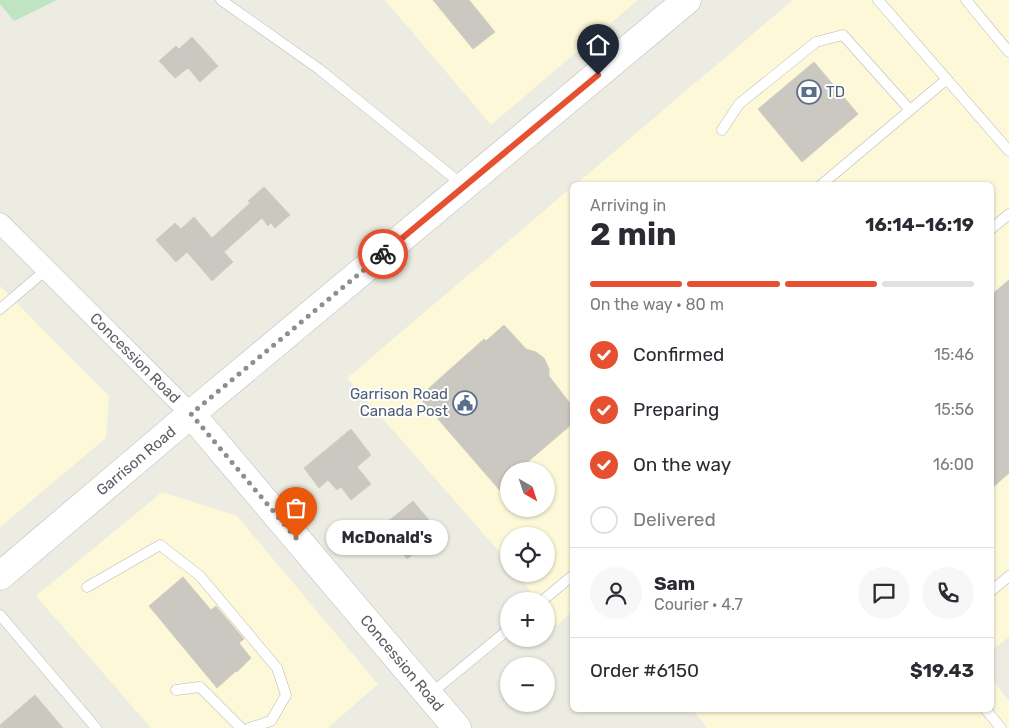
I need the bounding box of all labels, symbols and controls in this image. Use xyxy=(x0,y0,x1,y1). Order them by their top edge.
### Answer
pin xyxy=(577,24,619,75)
icon: home xyxy=(584,31,612,59)
bank icon: TD xyxy=(796,79,822,105)
place label: TD xyxy=(826,83,845,101)
text: Arriving in xyxy=(590,196,666,215)
text: 16:14–16:19 xyxy=(865,213,974,236)
text: 2 min xyxy=(590,215,677,253)
courier xyxy=(358,229,408,279)
icon: bike xyxy=(369,240,397,268)
text: On the way · 80 m xyxy=(590,295,724,314)
street label: Concession Road xyxy=(86,309,184,407)
icon: check xyxy=(590,341,618,369)
text: Confirmed xyxy=(633,343,724,366)
text: 15:46 xyxy=(934,345,974,364)
place label: Garrison Road Canada Post xyxy=(350,385,448,420)
public building icon: Garrison Road Canada Post xyxy=(452,390,478,416)
icon: check xyxy=(590,396,618,424)
text: Preparing xyxy=(633,398,719,421)
text: 15:56 xyxy=(934,400,974,419)
street label: Garrison Road xyxy=(93,423,179,499)
icon: check xyxy=(590,451,618,479)
text: On the way xyxy=(633,453,731,476)
text: 16:00 xyxy=(933,455,974,474)
north arrow xyxy=(500,462,555,518)
map controls xyxy=(500,462,555,712)
pin xyxy=(275,487,317,538)
icon: bag xyxy=(282,494,310,522)
text: Delivered xyxy=(633,508,716,531)
callout: McDonald's xyxy=(326,520,448,556)
button: locate xyxy=(500,527,555,582)
text: McDonald's xyxy=(342,528,432,547)
button: person xyxy=(590,567,642,619)
button: chat xyxy=(858,567,910,619)
button: phone xyxy=(922,567,974,619)
text: Sam xyxy=(654,572,695,595)
button: + xyxy=(500,592,555,647)
text: Courier · 4.7 xyxy=(654,595,743,614)
street label: Concession Road xyxy=(356,611,448,715)
button: − xyxy=(500,657,555,712)
text: Order #6150 xyxy=(590,659,699,682)
text: $19.43 xyxy=(910,659,974,682)

